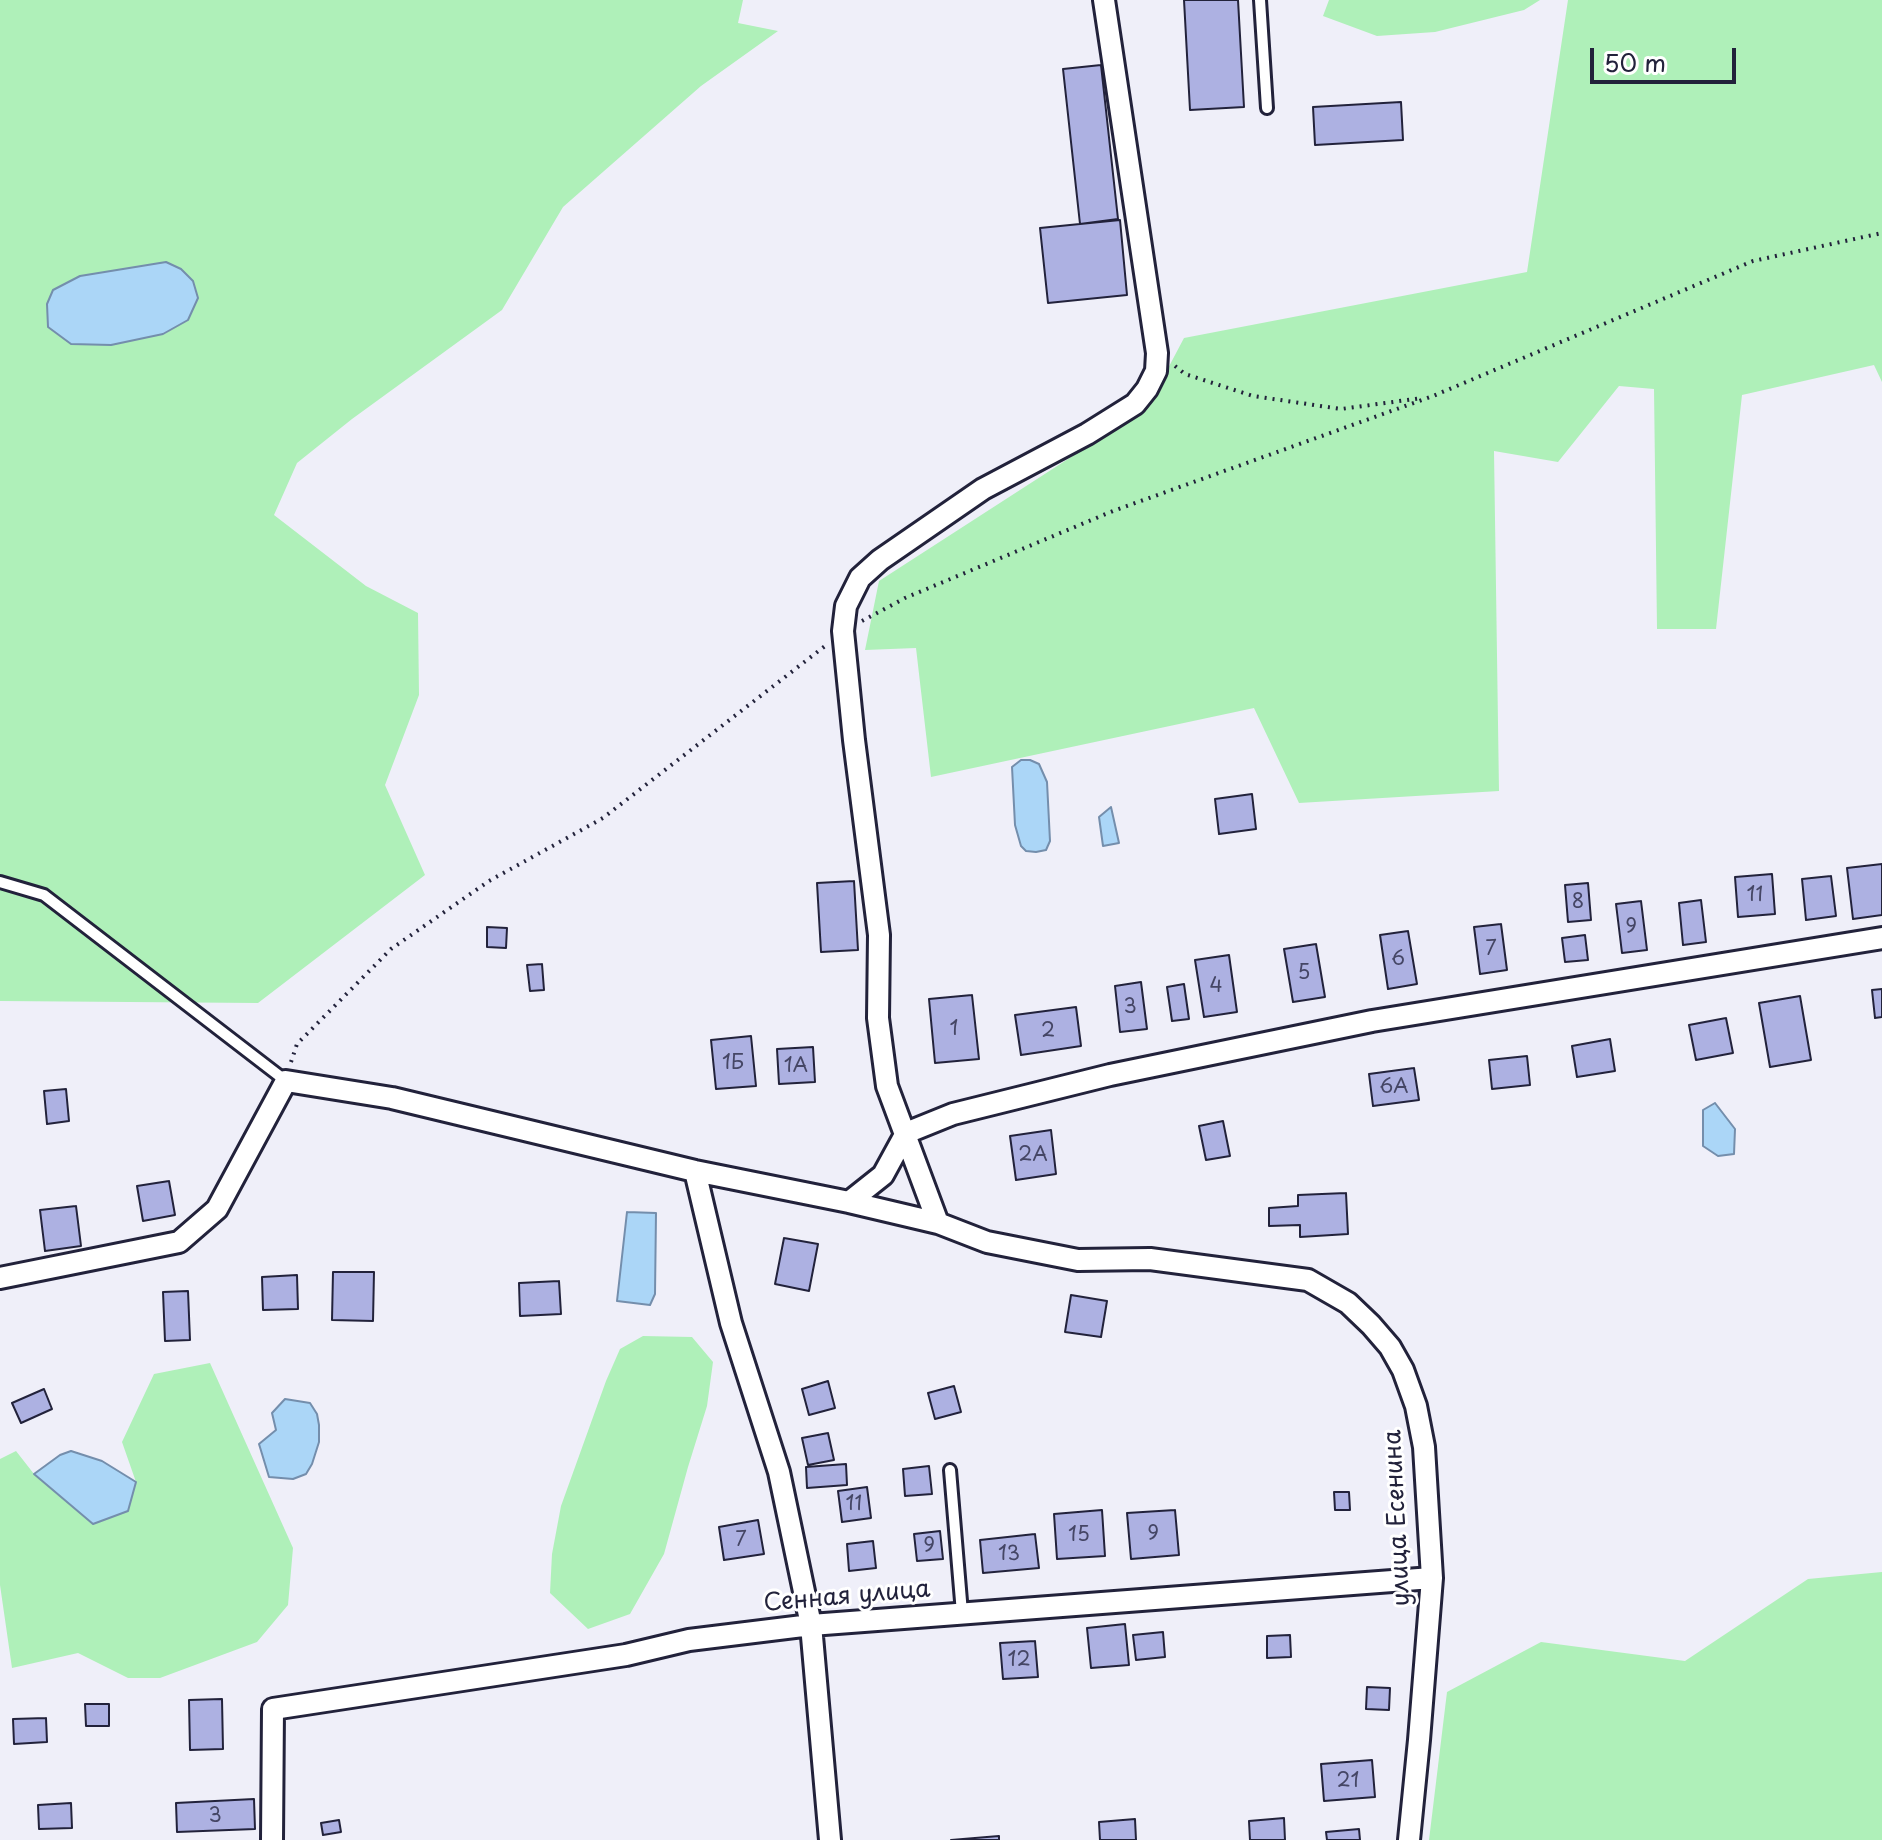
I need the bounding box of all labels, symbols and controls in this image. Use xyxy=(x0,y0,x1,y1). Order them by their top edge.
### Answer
scale bar xyxy=(1594,32,1740,82)
text: 50 m xyxy=(1604,44,1666,80)
house number: 11 xyxy=(1747,883,1763,907)
house number: 8 xyxy=(1572,890,1584,914)
house number: 9 xyxy=(1625,915,1637,939)
house number: 7 xyxy=(1485,937,1497,961)
house number: 6 xyxy=(1391,947,1405,971)
house number: 5 xyxy=(1298,961,1310,985)
house number: 4 xyxy=(1209,974,1223,998)
house number: 3 xyxy=(1123,995,1137,1019)
house number: 1 xyxy=(950,1017,958,1041)
house number: 2 xyxy=(1041,1019,1055,1043)
house number: 1Б xyxy=(722,1051,744,1075)
house number: 1А xyxy=(784,1054,808,1078)
house number: 6А xyxy=(1379,1075,1409,1099)
house number: 2А xyxy=(1018,1143,1048,1167)
street label: улица Есенина xyxy=(1379,1429,1417,1607)
house number: 11 xyxy=(846,1492,862,1516)
house number: 9 xyxy=(1147,1522,1159,1546)
house number: 15 xyxy=(1068,1523,1090,1547)
house number: 7 xyxy=(735,1528,747,1552)
house number: 9 xyxy=(923,1534,935,1558)
house number: 13 xyxy=(998,1542,1020,1566)
street label: Сенная улица xyxy=(763,1575,931,1619)
house number: 12 xyxy=(1007,1648,1031,1672)
house number: 21 xyxy=(1336,1769,1360,1793)
house number: 3 xyxy=(208,1804,222,1828)

